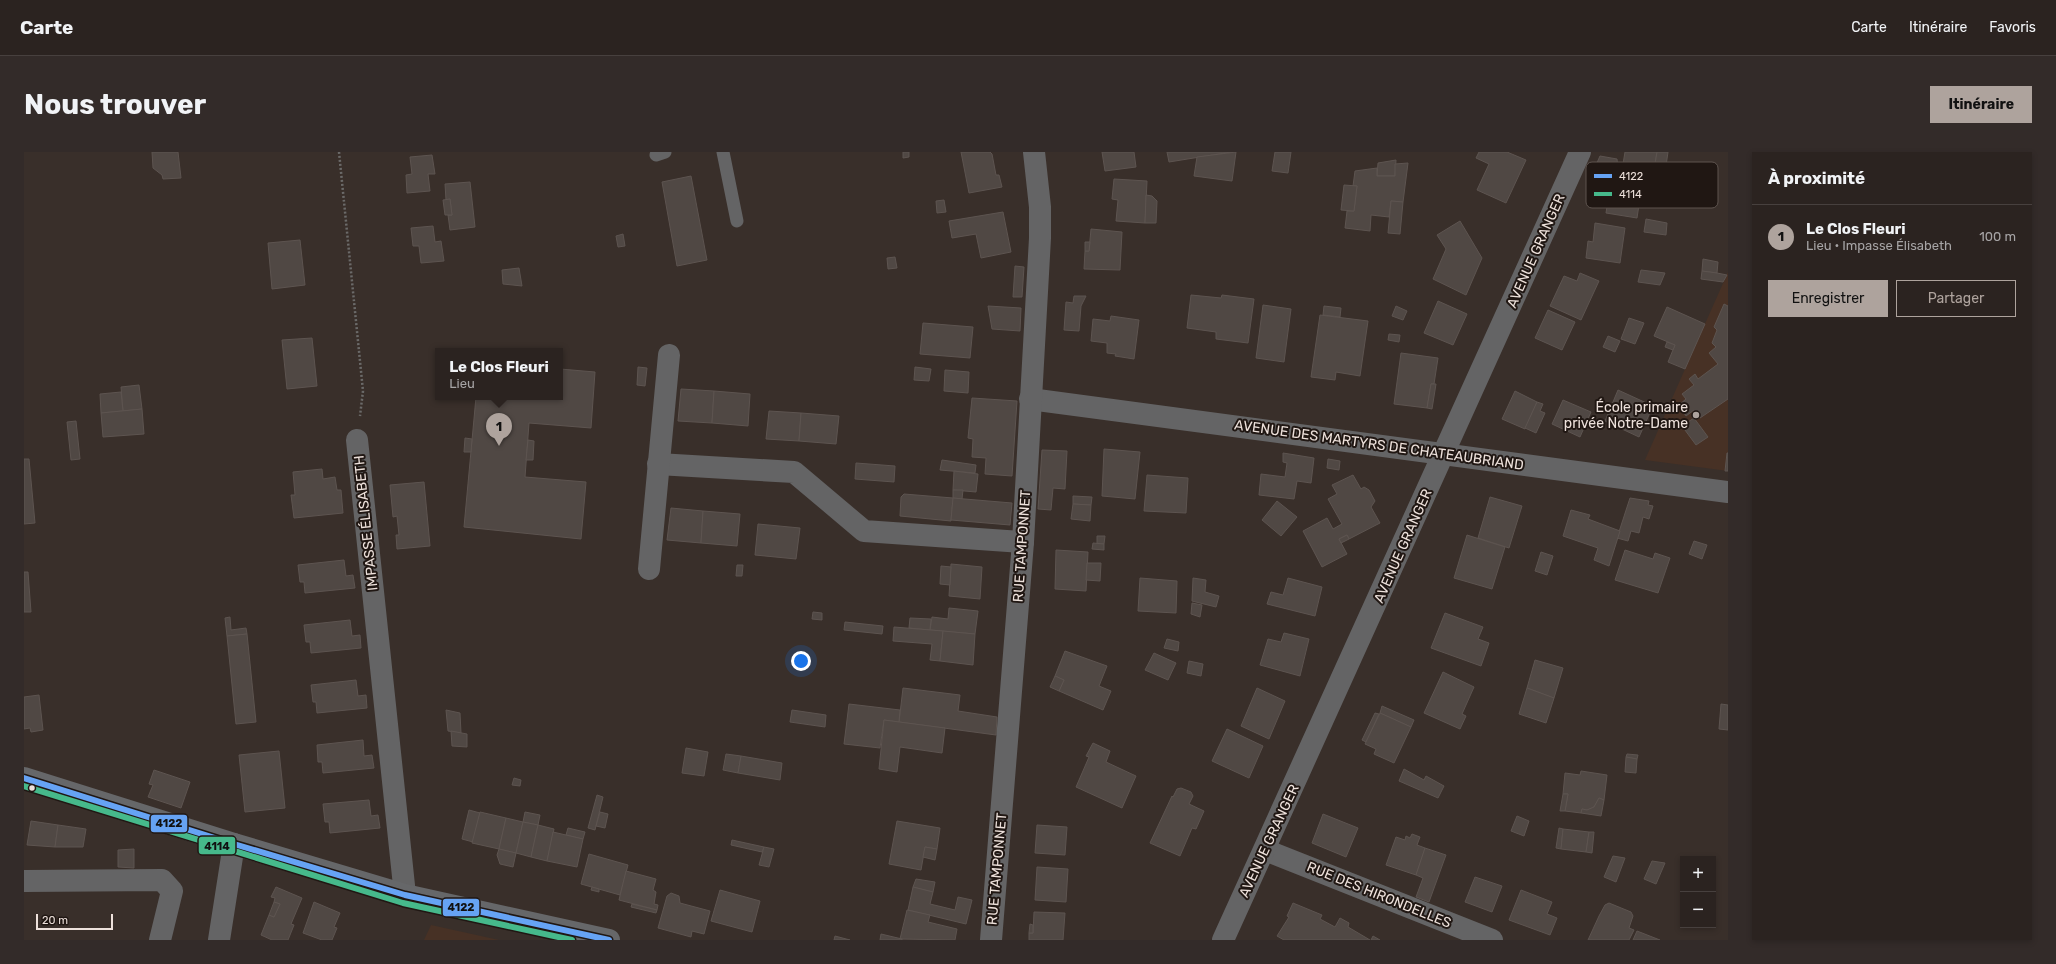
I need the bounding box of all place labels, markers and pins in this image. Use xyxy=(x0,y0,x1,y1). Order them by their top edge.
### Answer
place label: École primaire privée Notre-Dame xyxy=(1564,398,1688,432)
marker: École primaire privée Notre-Dame xyxy=(1691,410,1701,420)
pin: 1 xyxy=(486,413,512,446)
unlabelled marker xyxy=(27,783,37,793)

